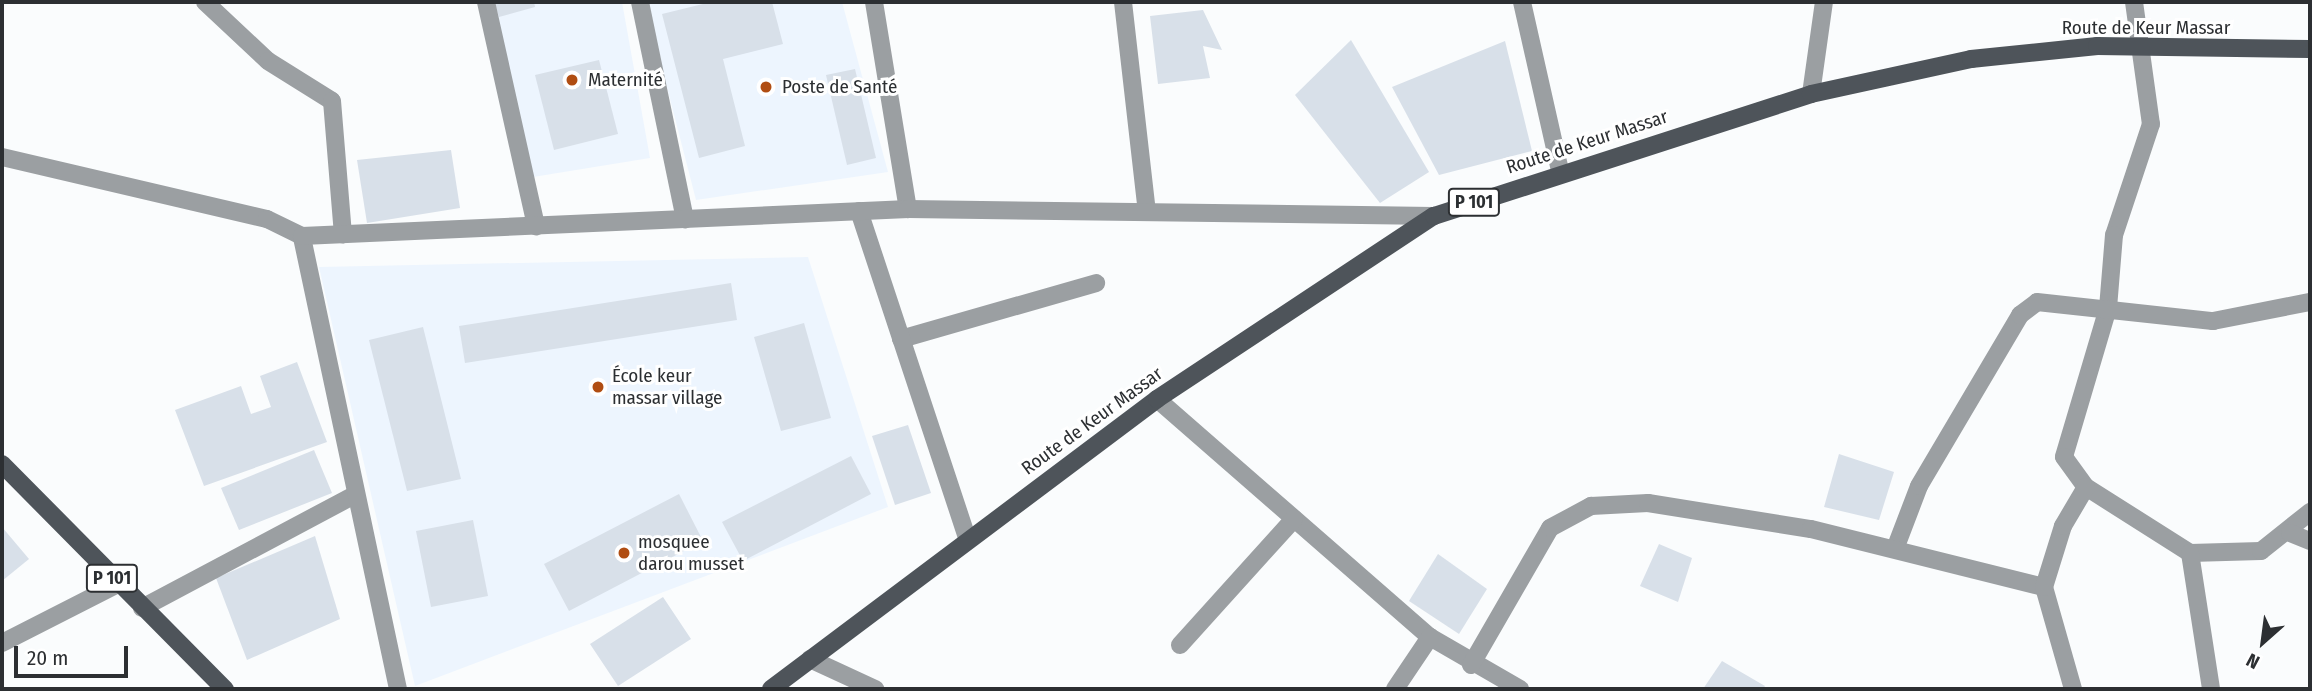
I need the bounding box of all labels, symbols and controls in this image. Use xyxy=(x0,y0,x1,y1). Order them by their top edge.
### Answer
street label: Route de Keur Massar xyxy=(2062,17,2230,39)
place label: Maternité xyxy=(588,69,663,91)
marker: Maternité xyxy=(562,70,582,90)
place label: Poste de Santé xyxy=(782,76,897,98)
marker: Poste de Santé xyxy=(756,77,776,97)
street label: Route de Keur Massar xyxy=(1503,105,1671,179)
road number: P 101 xyxy=(1448,188,1500,216)
street label: Route de Keur Massar xyxy=(1017,362,1167,480)
place label: École keur massar village xyxy=(612,365,722,409)
marker: École keur massar village xyxy=(590,379,606,395)
place label: mosquee darou musset xyxy=(638,531,744,575)
marker: mosquee darou musset xyxy=(616,545,632,561)
road number: P 101 xyxy=(86,564,138,592)
north arrow xyxy=(2228,607,2298,677)
scale bar xyxy=(18,632,131,676)
text: 20 m xyxy=(27,645,68,671)
text: N xyxy=(2242,648,2263,674)

